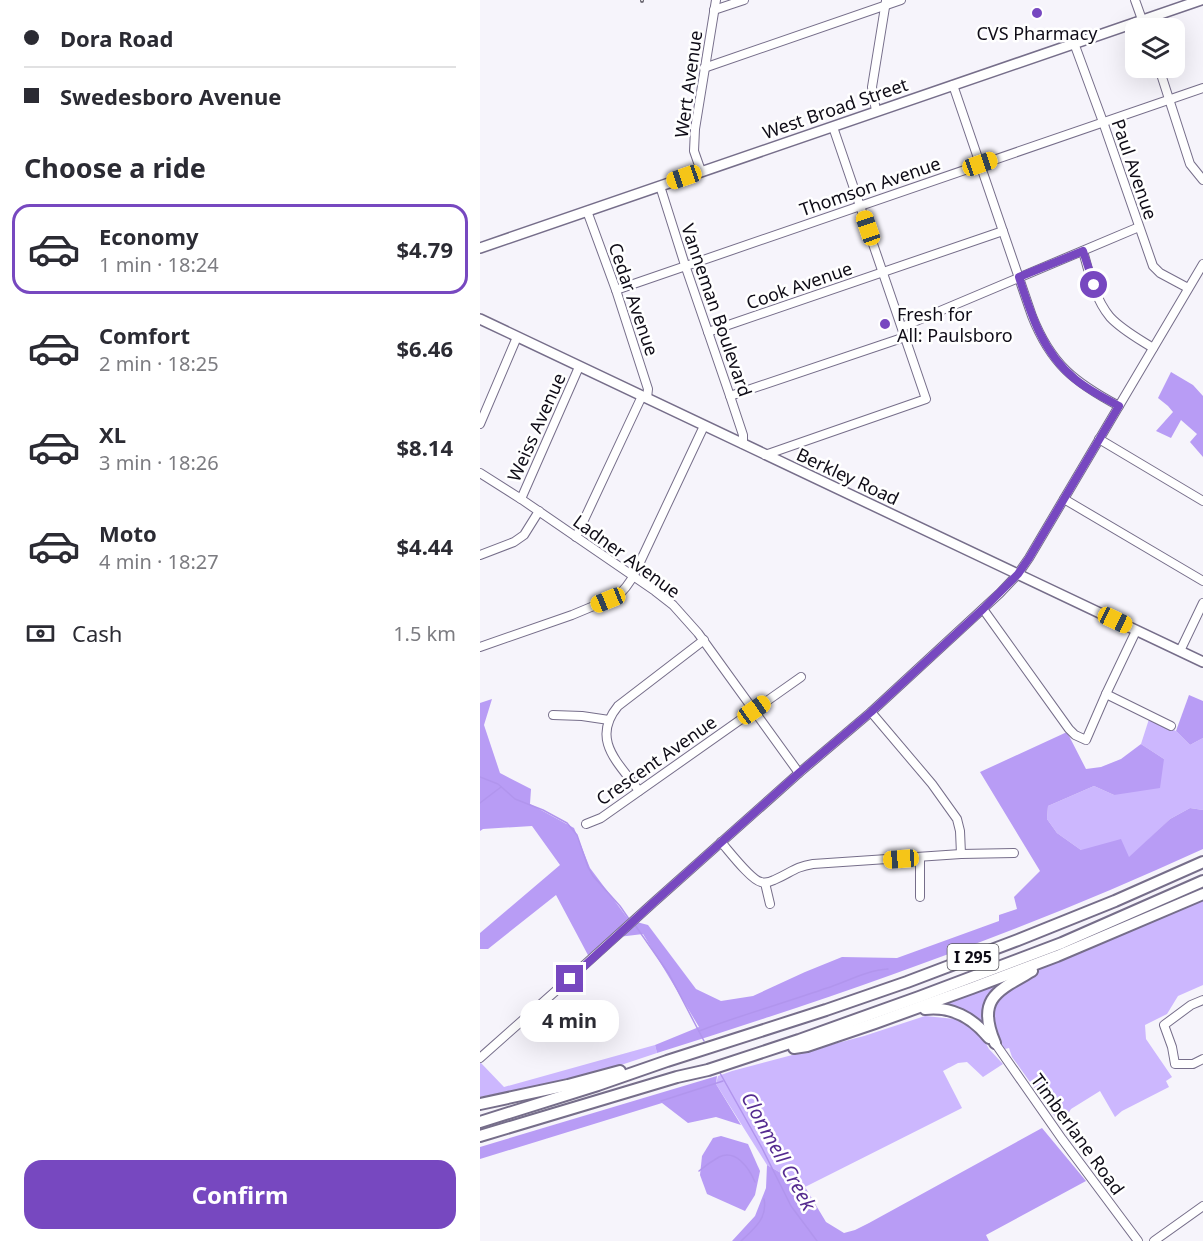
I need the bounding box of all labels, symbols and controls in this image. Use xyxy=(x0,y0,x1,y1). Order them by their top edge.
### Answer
marker: CVS Pharmacy xyxy=(1030,6,1044,20)
map controls xyxy=(1125,18,1185,78)
button: layers xyxy=(1125,18,1185,78)
place label: CVS Pharmacy xyxy=(976,21,1098,45)
text: Dora Road xyxy=(60,23,173,53)
street label: Wert Avenue xyxy=(669,29,707,139)
street label: West Broad Street xyxy=(759,72,911,144)
text: Swedesboro Avenue xyxy=(60,81,281,111)
street label: Paul Avenue xyxy=(1107,116,1163,222)
text: Choose a ride xyxy=(24,149,206,186)
car xyxy=(960,150,1000,178)
street label: Thomson Avenue xyxy=(796,151,944,221)
car xyxy=(664,163,704,191)
car xyxy=(854,208,882,248)
street label: Vanneman Boulevard xyxy=(676,220,758,400)
text: Economy xyxy=(99,221,198,251)
icon: car xyxy=(27,222,81,276)
text: $4.79 xyxy=(396,234,453,264)
street label: Cedar Avenue xyxy=(603,239,665,359)
text: 1 min · 18:24 xyxy=(99,251,219,278)
street label: Cook Avenue xyxy=(743,256,855,314)
route start xyxy=(1080,271,1107,298)
place label: Fresh for All: Paulsboro xyxy=(897,302,1013,347)
marker: Fresh for All: Paulsboro xyxy=(878,317,892,331)
text: Comfort xyxy=(99,320,190,350)
icon: car xyxy=(27,321,81,375)
text: $6.46 xyxy=(396,333,453,363)
text: 2 min · 18:25 xyxy=(99,350,219,377)
street label: Weiss Avenue xyxy=(501,369,571,485)
text: XL xyxy=(99,419,126,449)
icon: car xyxy=(27,420,81,474)
text: $8.14 xyxy=(396,432,453,462)
street label: Berkley Road xyxy=(793,442,903,510)
text: 3 min · 18:26 xyxy=(99,449,219,476)
street label: Ladner Avenue xyxy=(568,509,686,603)
text: Moto xyxy=(99,518,157,548)
icon: car xyxy=(27,519,81,573)
text: $4.44 xyxy=(396,531,453,561)
text: 4 min · 18:27 xyxy=(99,548,219,575)
car xyxy=(588,585,628,615)
car xyxy=(1095,604,1135,636)
icon: cash xyxy=(24,617,57,650)
text: Cash xyxy=(72,618,122,648)
text: 1.5 km xyxy=(393,620,456,647)
car xyxy=(734,692,774,728)
street label: Crescent Avenue xyxy=(591,710,721,810)
car xyxy=(882,849,920,869)
road number: I 295 xyxy=(948,944,998,970)
route end xyxy=(556,965,583,992)
callout: 4 min xyxy=(520,1000,620,1042)
text: 4 min xyxy=(542,1007,597,1034)
street label: Timberlane Road xyxy=(1026,1069,1130,1199)
water label: Clonmell Creek xyxy=(735,1087,823,1216)
button: Confirm xyxy=(24,1160,456,1229)

